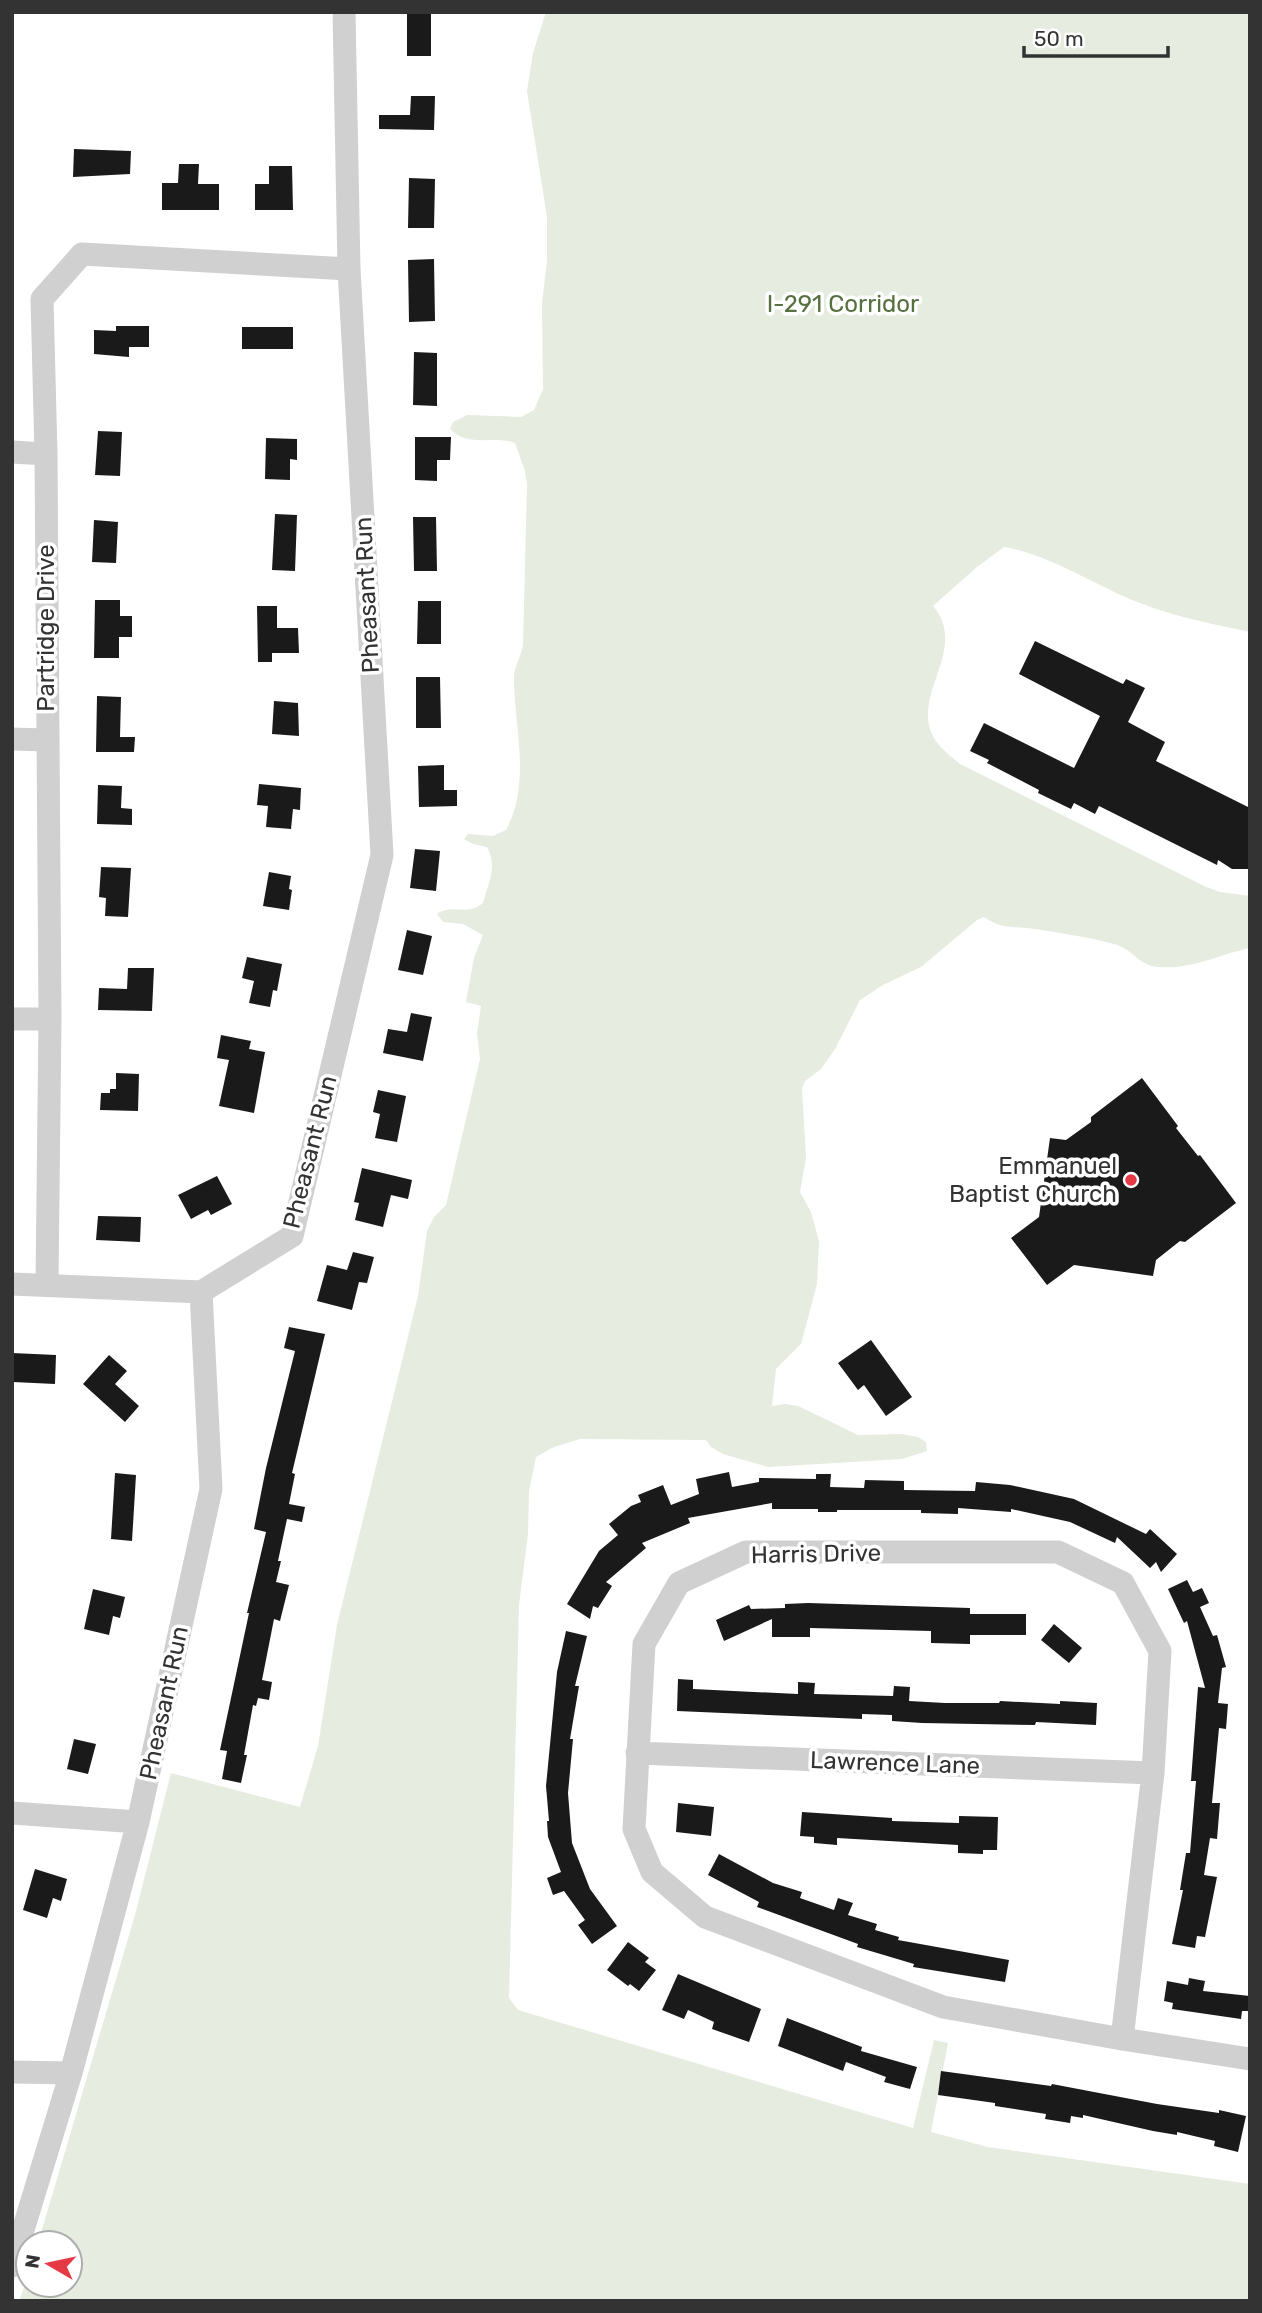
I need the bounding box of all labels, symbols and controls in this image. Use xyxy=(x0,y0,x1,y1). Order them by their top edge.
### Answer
scale bar xyxy=(1024,14,1168,58)
text: 50 m xyxy=(1034,26,1084,51)
park label: I-291 Corridor xyxy=(767,290,919,318)
street label: Pheasant Run xyxy=(349,516,385,674)
street label: Partridge Drive xyxy=(32,544,60,712)
street label: Pheasant Run xyxy=(277,1073,343,1231)
place label: Emmanuel Baptist Church xyxy=(949,1152,1117,1208)
marker: Emmanuel Baptist Church xyxy=(1123,1172,1139,1188)
street label: Harris Drive xyxy=(751,1539,881,1569)
street label: Pheasant Run xyxy=(134,1624,194,1782)
street label: Lawrence Lane xyxy=(809,1746,981,1780)
north arrow xyxy=(14,2229,84,2299)
text: N xyxy=(20,2253,45,2270)

